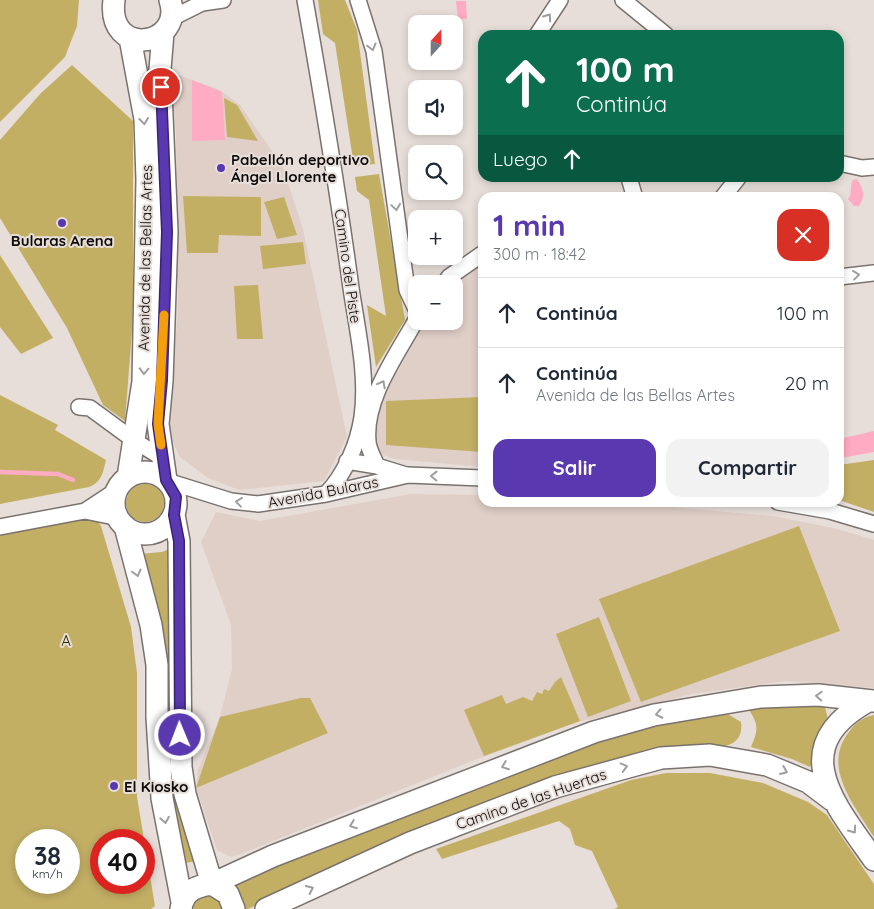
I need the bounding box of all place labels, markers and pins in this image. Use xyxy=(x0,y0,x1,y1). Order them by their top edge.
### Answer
pin xyxy=(140,66,182,108)
place label: Pabellón deportivo Ángel Llorente xyxy=(231,150,369,186)
marker: Pabellón deportivo Ángel Llorente xyxy=(215,162,227,174)
marker: Bularas Arena xyxy=(56,217,68,229)
place label: Bularas Arena xyxy=(11,231,113,250)
place label: El Kiosko xyxy=(124,777,188,796)
marker: El Kiosko xyxy=(108,780,120,792)

